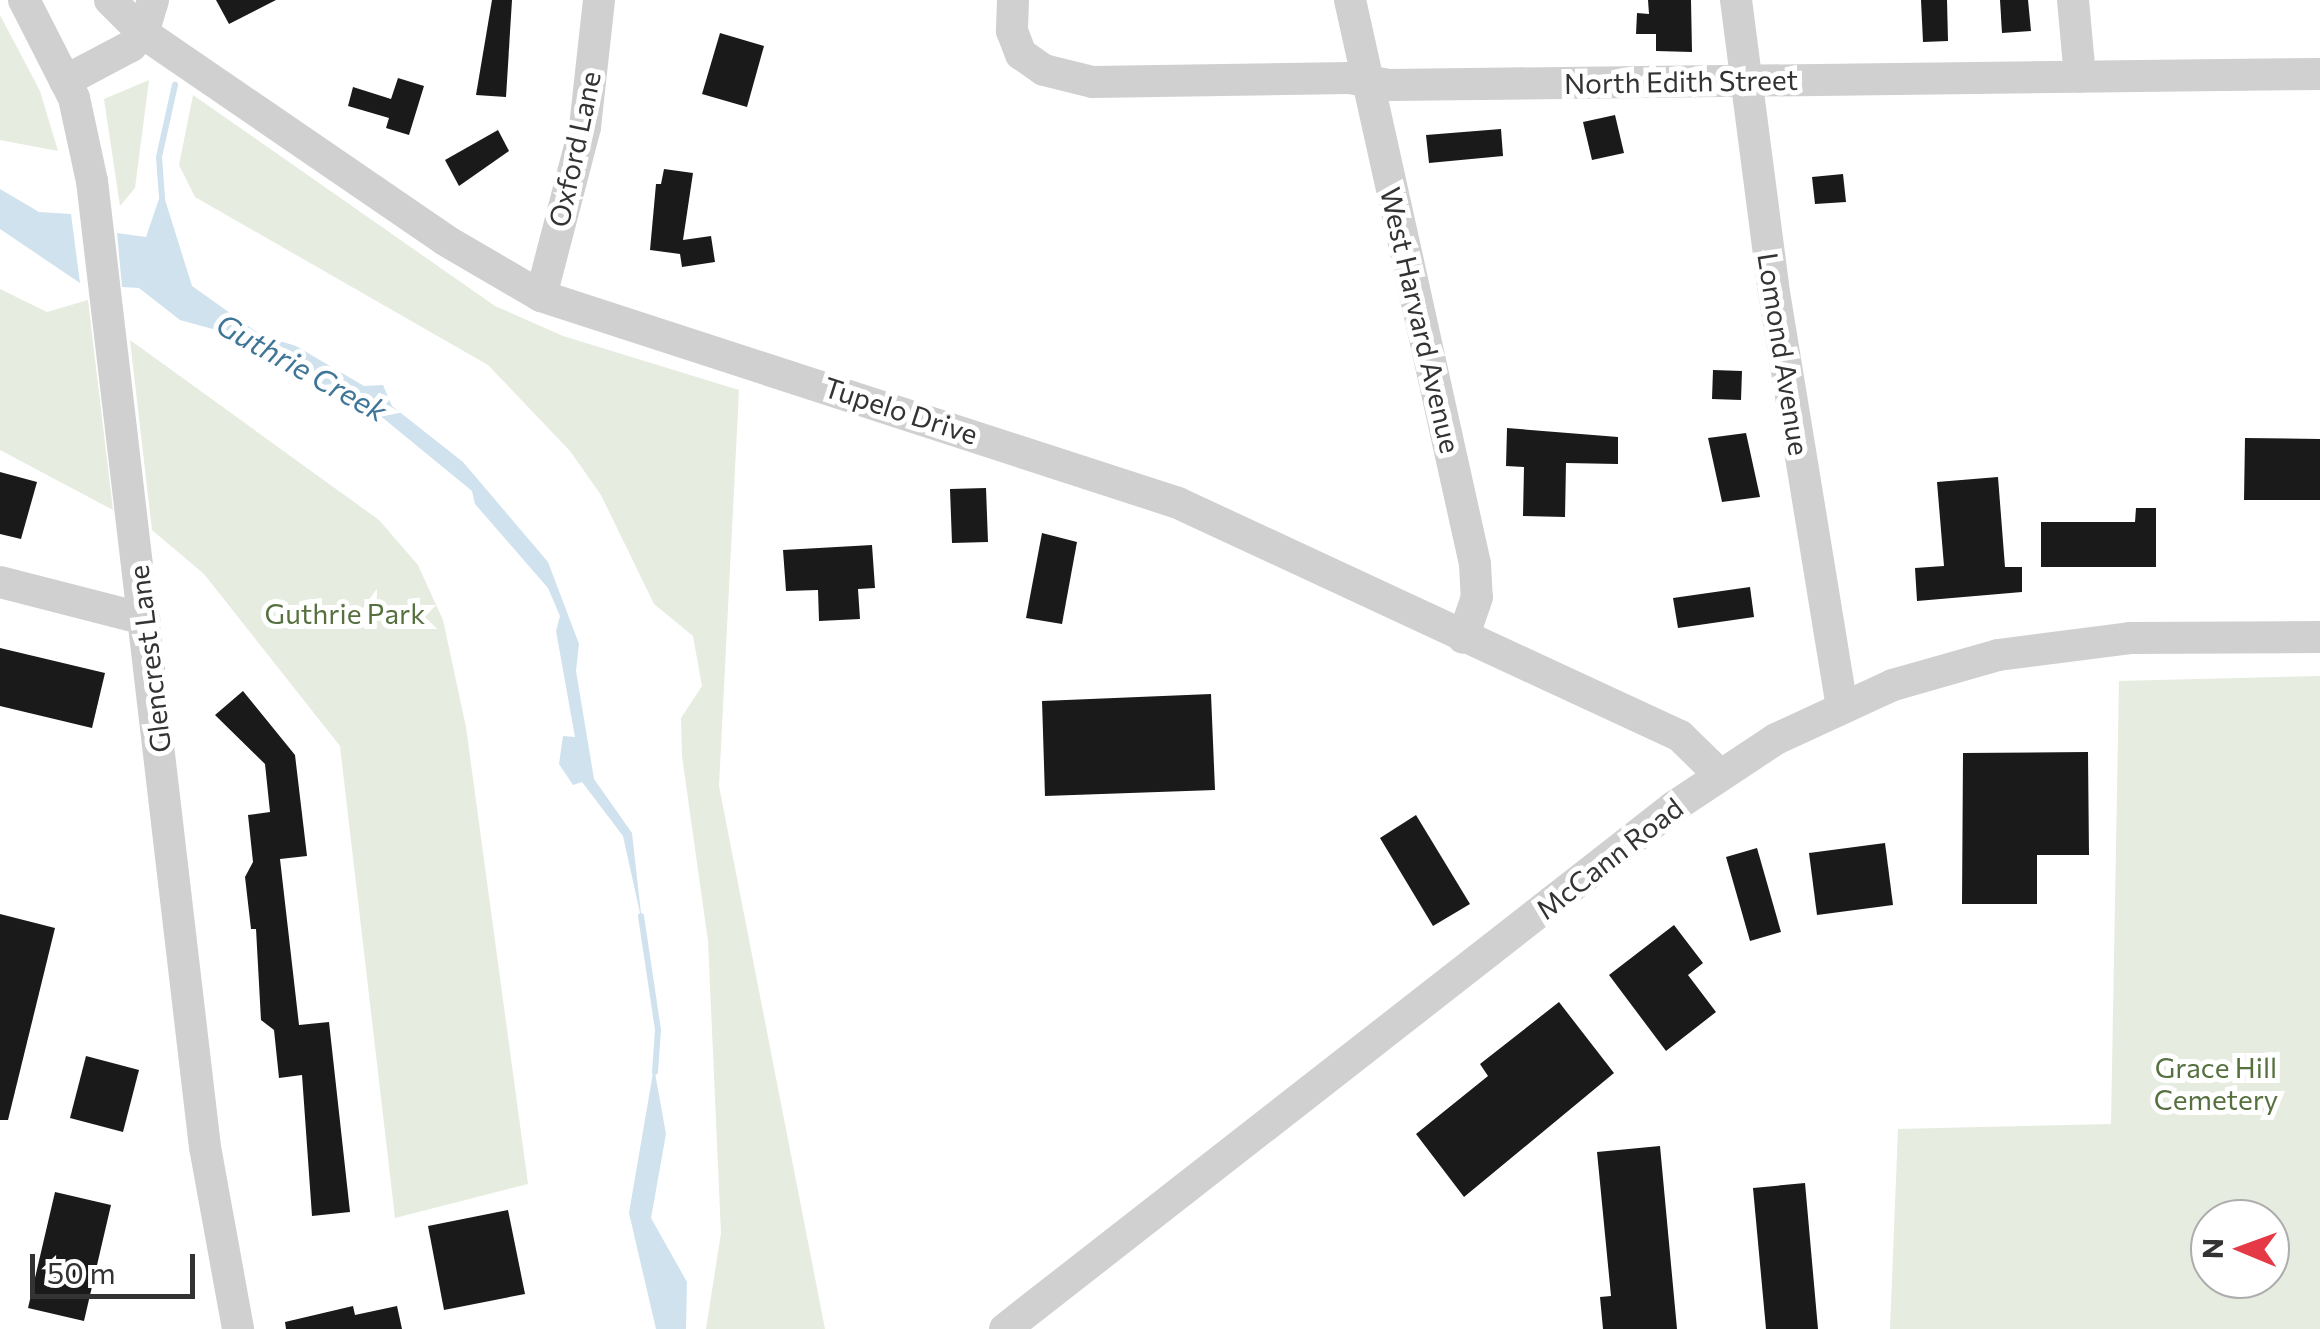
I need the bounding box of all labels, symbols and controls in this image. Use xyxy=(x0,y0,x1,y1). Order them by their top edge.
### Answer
street label: North Edith Street xyxy=(1564,62,1798,100)
street label: Oxford Lane xyxy=(541,68,607,230)
street label: West Harvard Avenue xyxy=(1374,184,1468,456)
street label: Lomond Avenue xyxy=(1751,250,1817,458)
water label: Guthrie Creek xyxy=(210,305,394,429)
street label: Tupelo Drive xyxy=(820,369,982,451)
street label: Glencrest Lane xyxy=(121,563,177,755)
park label: Guthrie Park xyxy=(265,596,425,630)
street label: McCann Road xyxy=(1529,790,1689,926)
park label: Grace Hill Cemetery xyxy=(2154,1050,2278,1116)
north arrow xyxy=(2190,1199,2290,1299)
scale bar xyxy=(35,1234,200,1296)
text: N xyxy=(2195,1238,2229,1259)
text: 50 m xyxy=(47,1253,116,1290)

